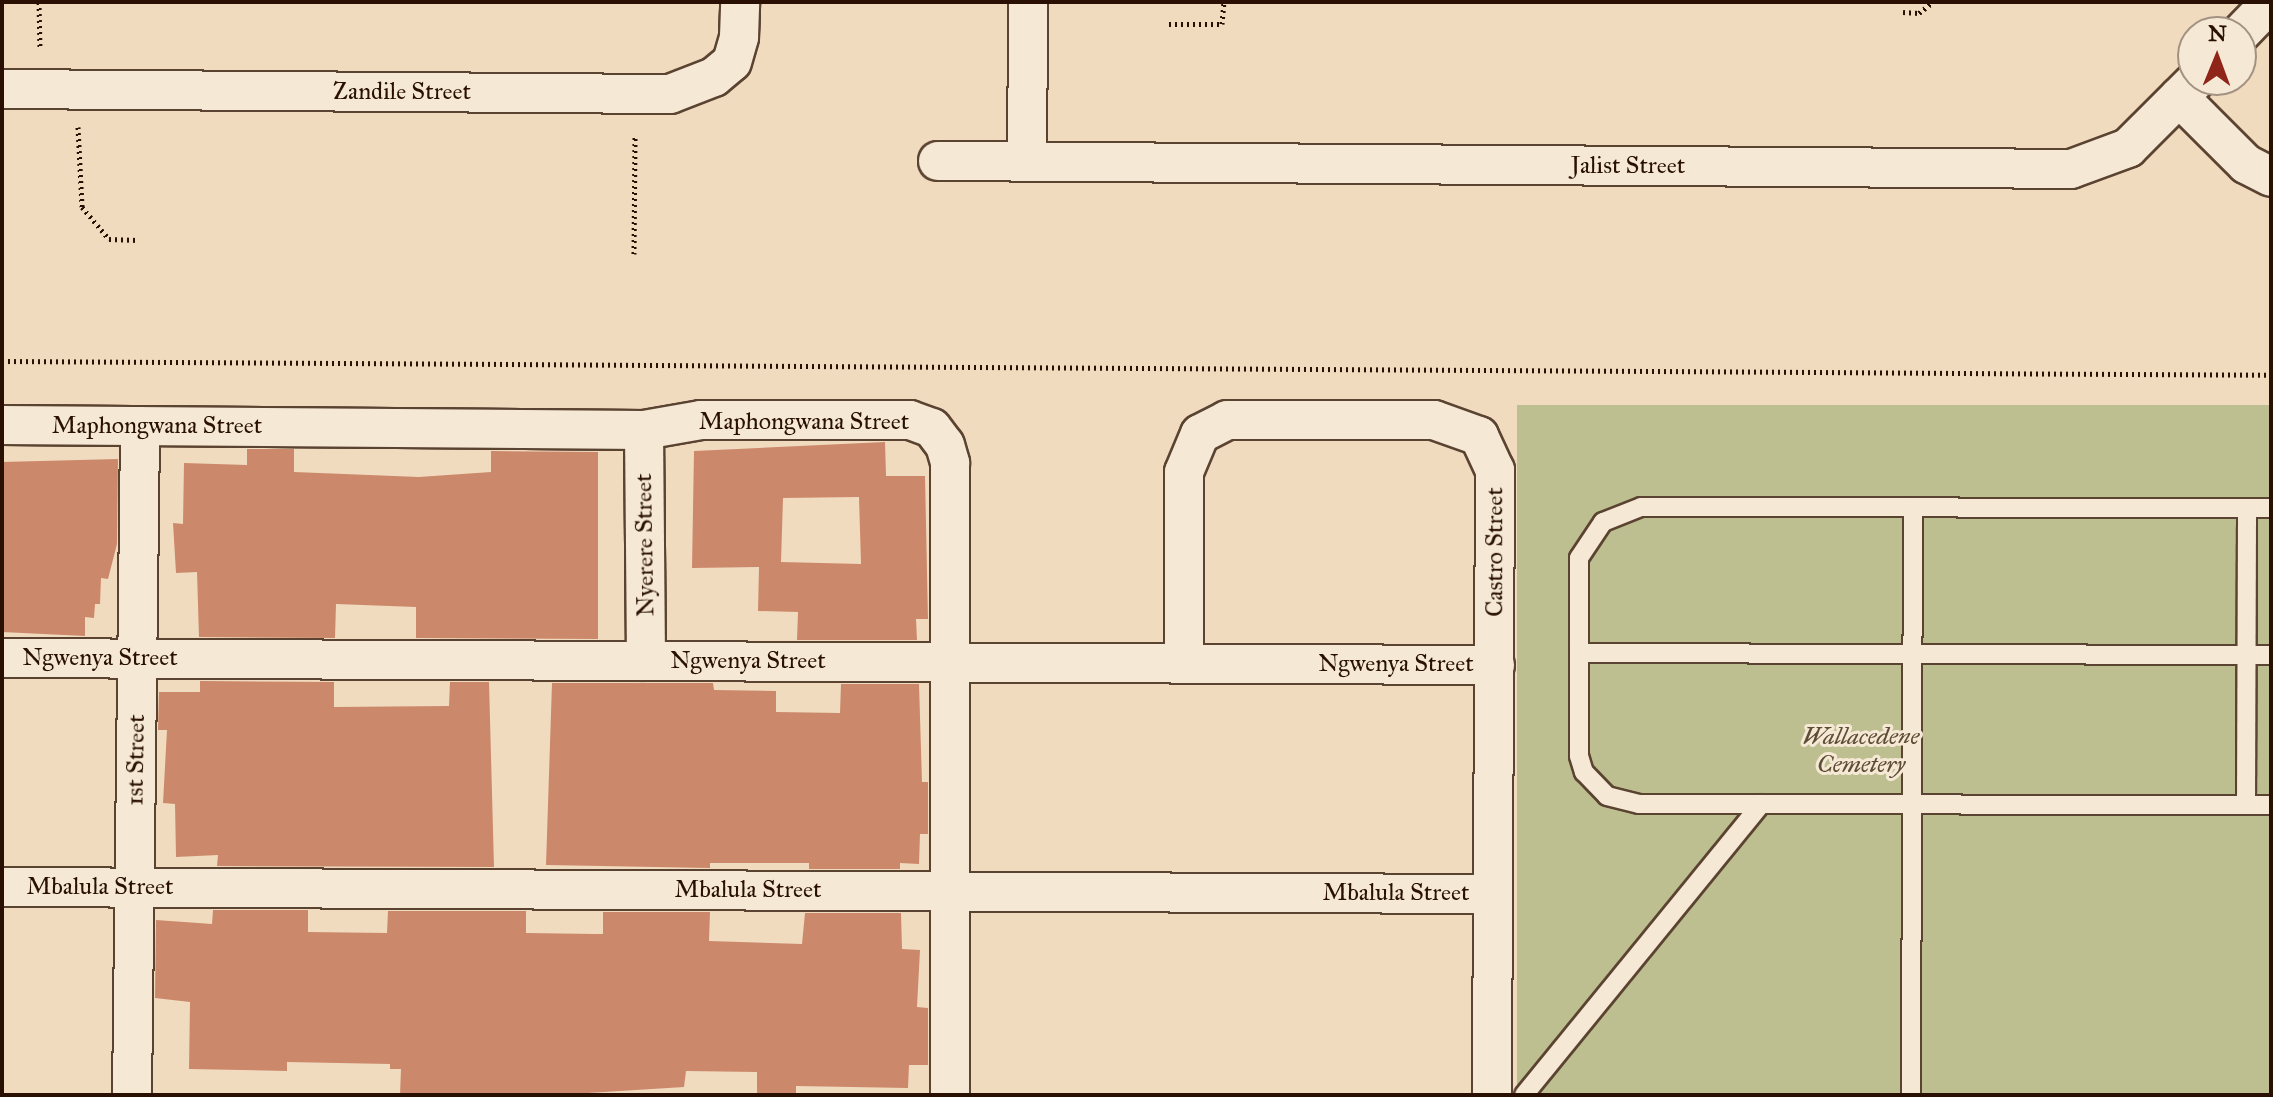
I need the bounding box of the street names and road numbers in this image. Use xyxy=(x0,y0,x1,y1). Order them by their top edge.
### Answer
street label: Zandile Street xyxy=(333,78,471,106)
street label: Jalist Street xyxy=(1571,152,1685,180)
street label: Maphongwana Street xyxy=(699,408,909,436)
street label: Maphongwana Street xyxy=(52,412,262,440)
street label: Nyerere Street xyxy=(629,473,661,617)
street label: Castro Street xyxy=(1481,487,1509,617)
street label: Ngwenya Street xyxy=(22,644,178,672)
street label: Ngwenya Street xyxy=(670,647,826,675)
street label: Ngwenya Street xyxy=(1318,650,1474,678)
street label: 1st Street xyxy=(121,714,151,806)
street label: Mbalula Street xyxy=(26,873,174,901)
street label: Mbalula Street xyxy=(674,876,822,904)
street label: Mbalula Street xyxy=(1322,879,1470,907)

